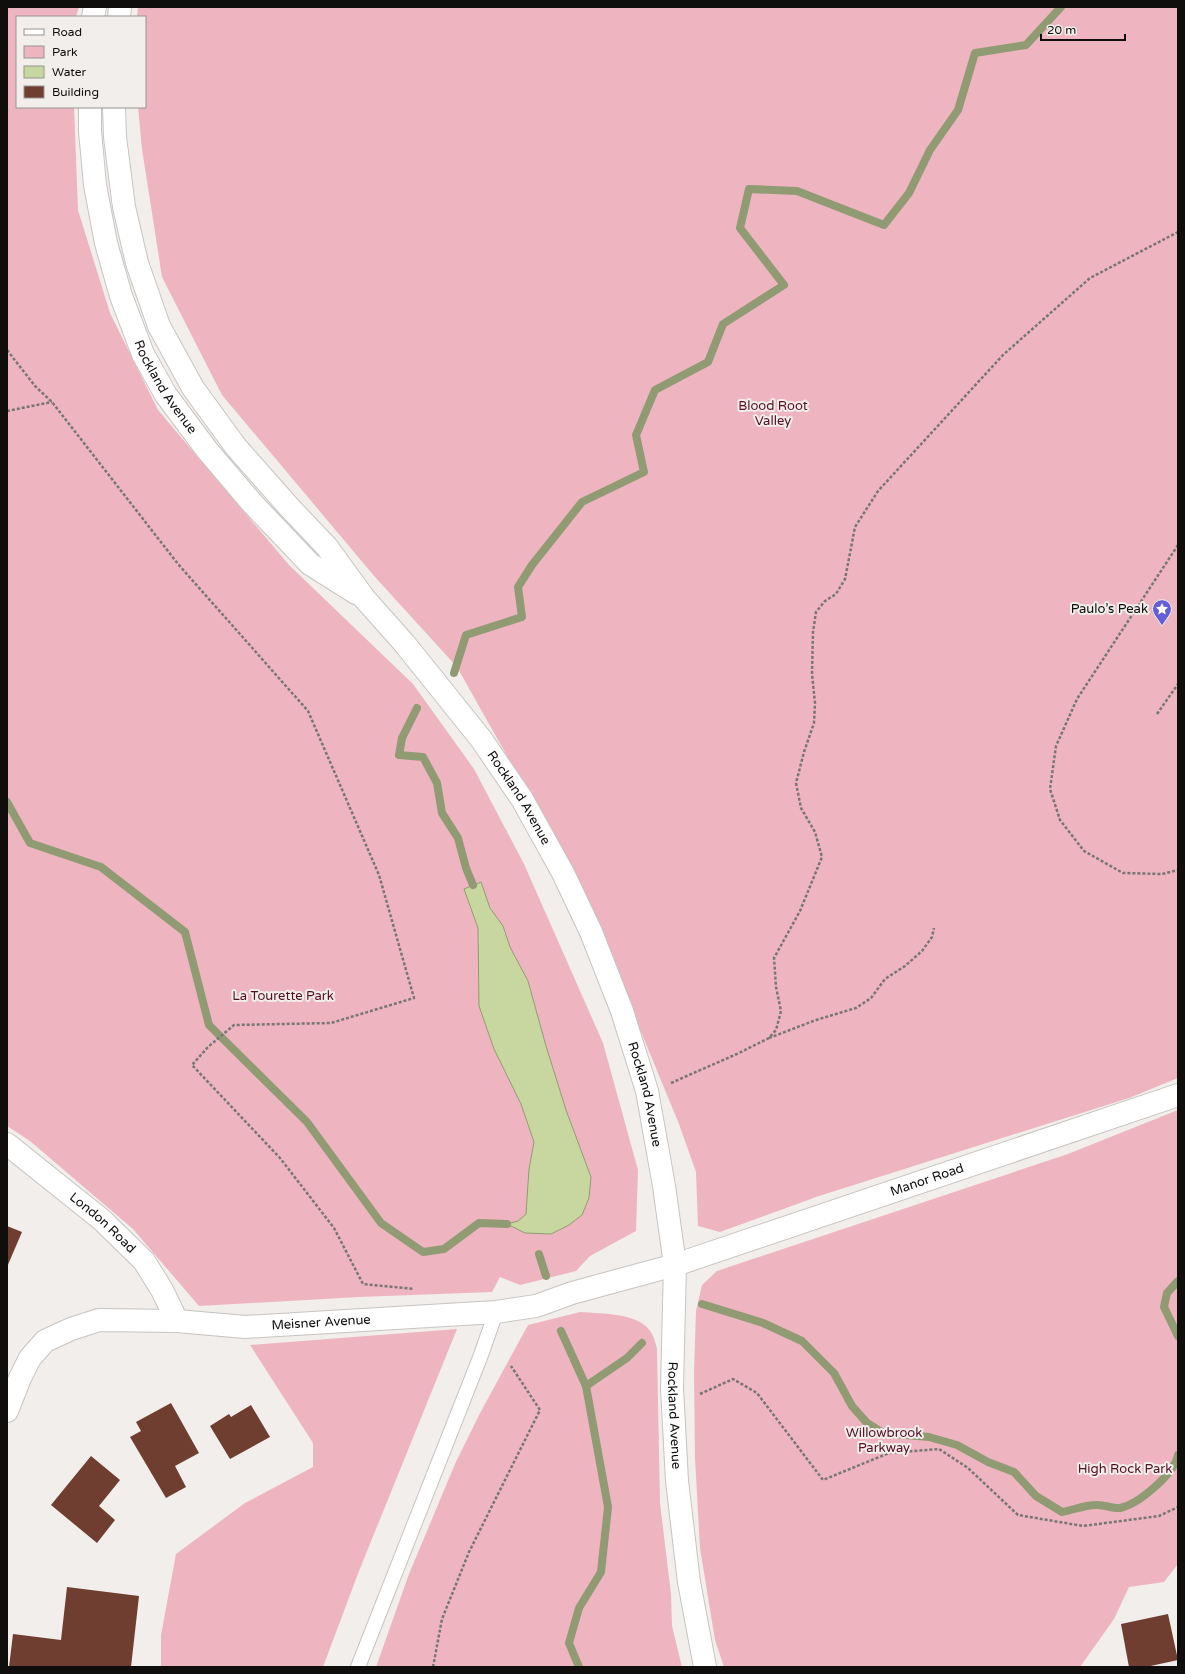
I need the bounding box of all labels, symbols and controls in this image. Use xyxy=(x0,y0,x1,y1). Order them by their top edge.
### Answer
legend xyxy=(16,16,146,108)
scale bar xyxy=(1041,16,1125,42)
text: 20 m xyxy=(1047,23,1076,37)
text: Road xyxy=(52,25,82,39)
text: Park xyxy=(52,45,78,59)
text: Water xyxy=(52,65,87,79)
text: Building xyxy=(52,85,99,99)
street label: Rockland Avenue xyxy=(130,338,200,437)
park label: Blood Root Valley xyxy=(738,398,808,429)
place icon: Paulo’s Peak xyxy=(1151,598,1173,626)
place label: Paulo’s Peak xyxy=(1071,601,1148,617)
street label: Rockland Avenue xyxy=(483,748,554,848)
park label: La Tourette Park xyxy=(232,988,334,1004)
street label: Rockland Avenue xyxy=(624,1040,665,1148)
street label: Manor Road xyxy=(888,1160,966,1200)
street label: London Road xyxy=(66,1189,139,1257)
street label: Meisner Avenue xyxy=(271,1312,371,1333)
street label: Rockland Avenue xyxy=(664,1361,684,1470)
park label: Willowbrook Parkway xyxy=(846,1425,922,1456)
park label: High Rock Park xyxy=(1078,1461,1172,1477)

